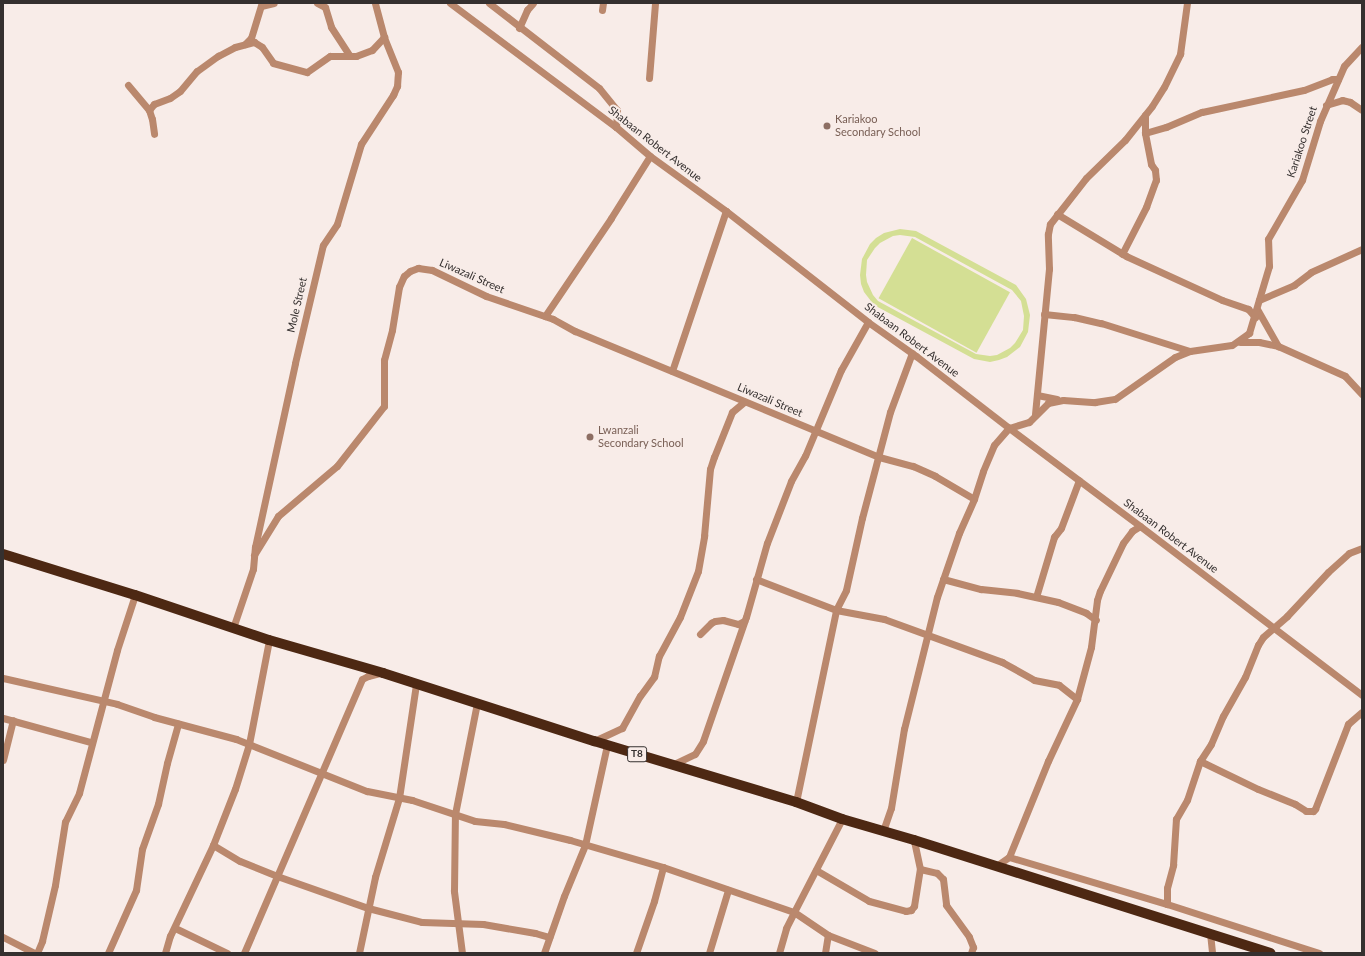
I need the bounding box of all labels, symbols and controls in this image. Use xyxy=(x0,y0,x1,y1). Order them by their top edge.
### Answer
street label: Shabaan Robert Avenue xyxy=(605,103,705,185)
street label: Kariakoo Street xyxy=(1284,105,1320,179)
place label: Kariakoo Secondary School xyxy=(835,113,921,139)
marker: Kariakoo Secondary School xyxy=(822,121,832,131)
street label: Liwazali Street xyxy=(437,256,507,296)
street label: Mole Street xyxy=(284,276,310,334)
street label: Shabaan Robert Avenue xyxy=(862,300,962,380)
street label: Liwazali Street xyxy=(735,380,805,420)
place label: Lwanzali Secondary School xyxy=(598,424,684,450)
marker: Lwanzali Secondary School xyxy=(585,432,595,442)
street label: Shabaan Robert Avenue xyxy=(1121,496,1221,576)
road number: T8 xyxy=(627,746,647,762)

